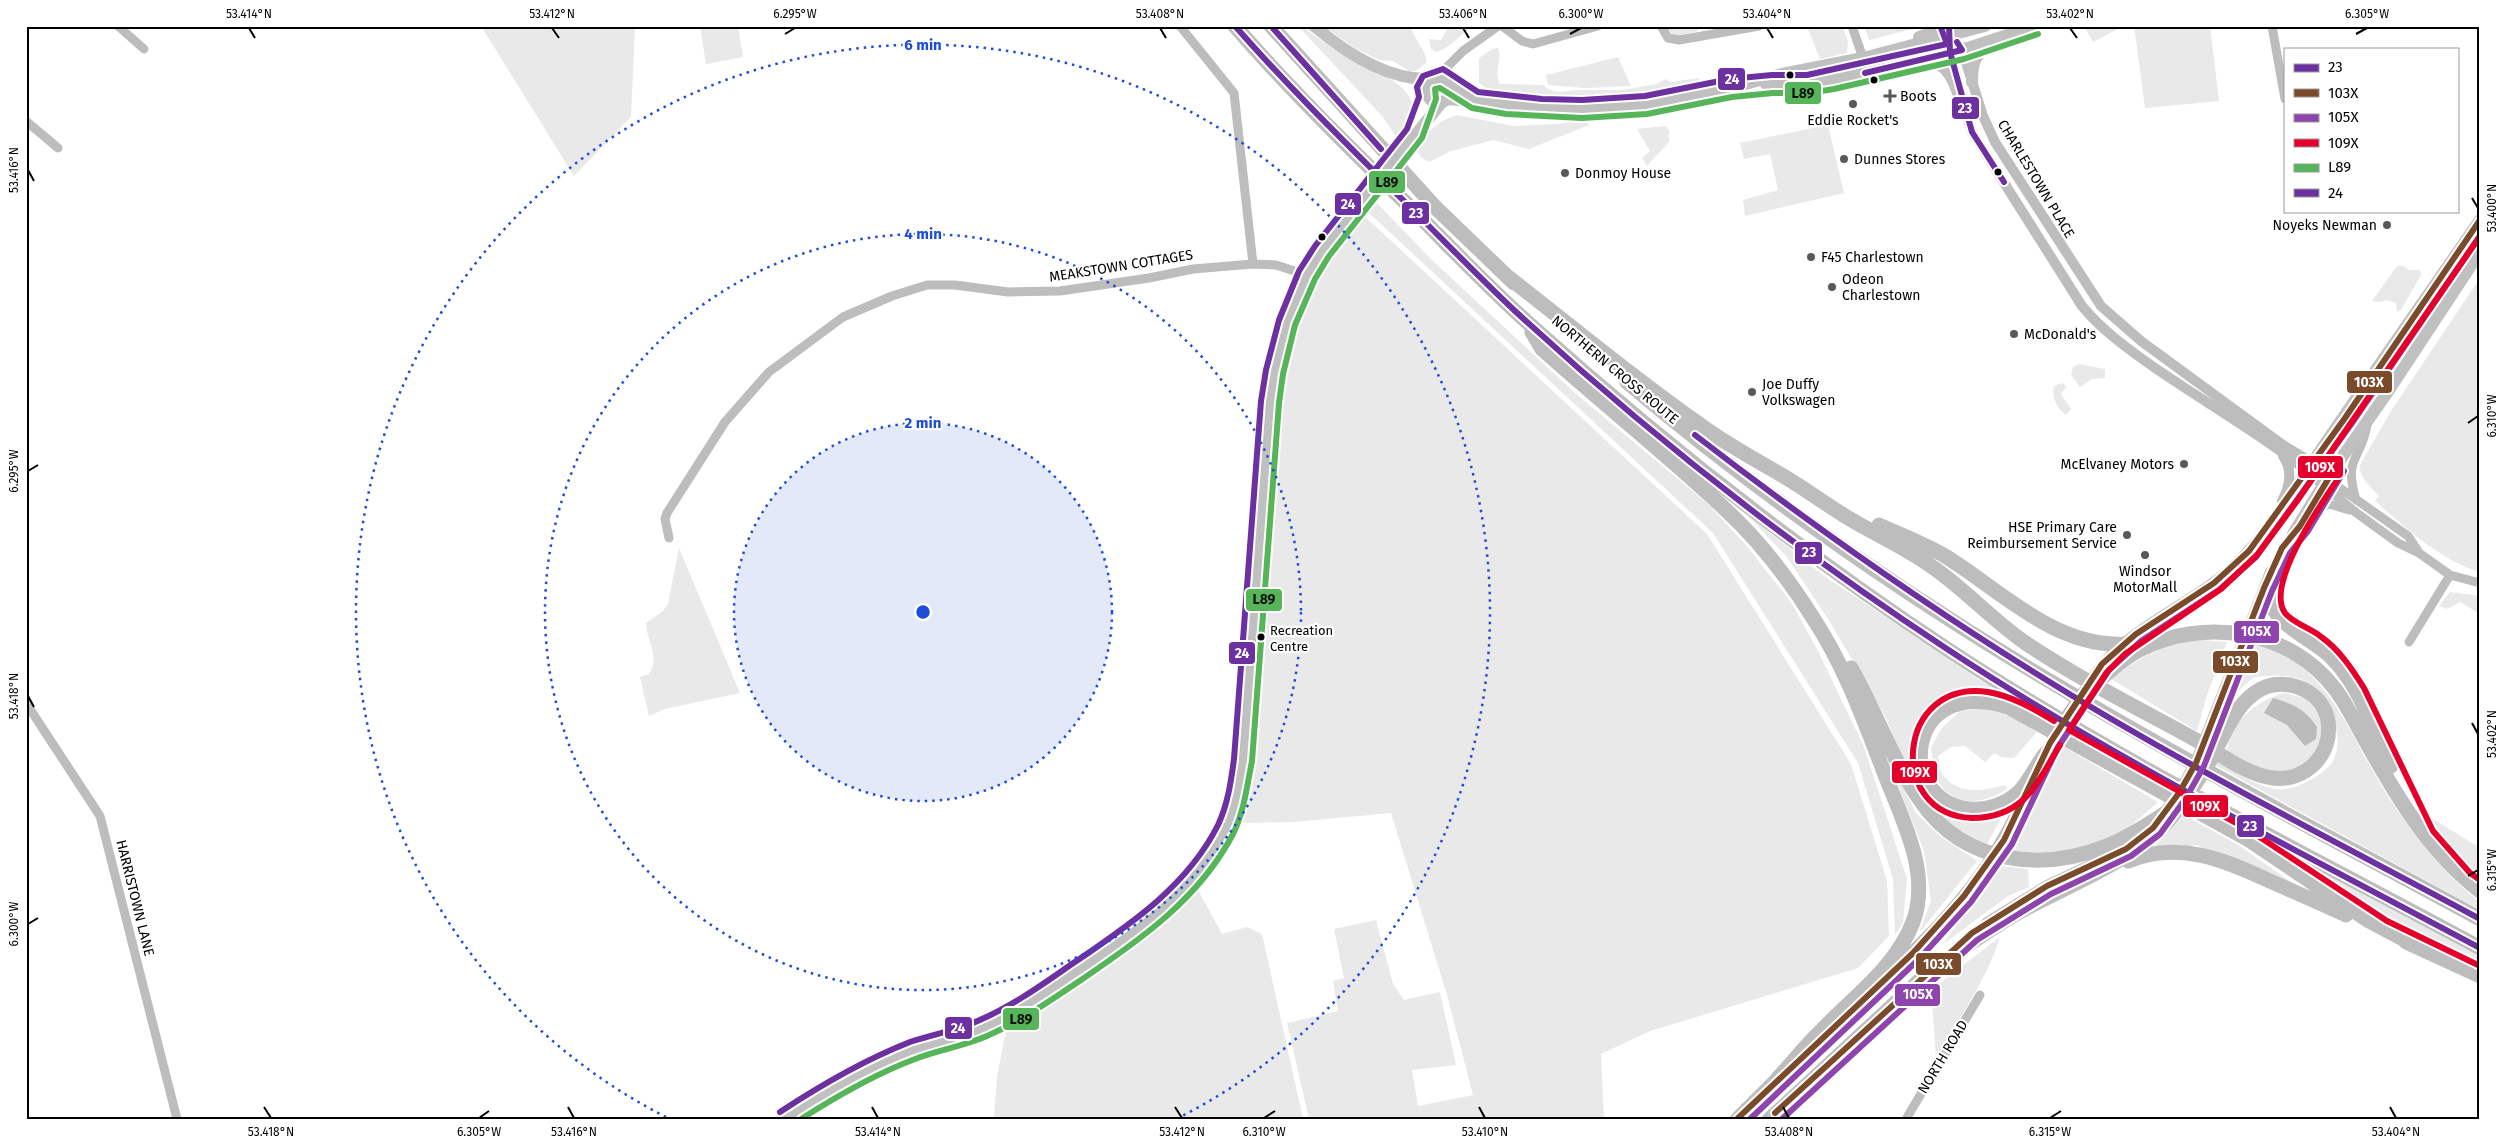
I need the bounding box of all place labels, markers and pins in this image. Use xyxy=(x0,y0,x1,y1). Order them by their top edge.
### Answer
unlabelled marker xyxy=(1785,70,1795,80)
unlabelled marker xyxy=(1869,75,1879,85)
place label: Boots xyxy=(1900,88,1937,105)
marker: Boots xyxy=(1884,90,1896,102)
marker: Eddie Rocket's xyxy=(1847,98,1859,110)
place label: Eddie Rocket's xyxy=(1807,112,1899,129)
place label: Dunnes Stores xyxy=(1854,151,1946,168)
marker: Dunnes Stores xyxy=(1838,153,1850,165)
place label: Donmoy House xyxy=(1575,165,1671,182)
marker: Donmoy House xyxy=(1559,167,1571,179)
unlabelled marker xyxy=(1993,167,2003,177)
place label: Noyeks Newman xyxy=(2272,217,2377,234)
marker: Noyeks Newman xyxy=(2381,219,2393,231)
unlabelled marker xyxy=(1317,232,1327,242)
place label: F45 Charlestown xyxy=(1821,249,1924,266)
marker: F45 Charlestown xyxy=(1805,251,1817,263)
place label: Odeon Charlestown xyxy=(1842,271,1920,304)
marker: Odeon Charlestown xyxy=(1826,281,1838,293)
place label: McDonald's xyxy=(2024,326,2097,343)
marker: McDonald's xyxy=(2008,328,2020,340)
place label: Joe Duffy Volkswagen xyxy=(1762,376,1836,409)
marker: Joe Duffy Volkswagen xyxy=(1746,386,1758,398)
place label: McElvaney Motors xyxy=(2061,456,2174,473)
marker: McElvaney Motors xyxy=(2178,458,2190,470)
place label: HSE Primary Care Reimbursement Service xyxy=(1967,519,2117,552)
marker: HSE Primary Care Reimbursement Service xyxy=(2121,529,2133,541)
marker: Windsor MotorMall xyxy=(2139,549,2151,561)
place label: Windsor MotorMall xyxy=(2113,563,2177,596)
centre of rings xyxy=(914,603,932,621)
place label: Recreation Centre xyxy=(1270,623,1333,654)
marker: Recreation Centre xyxy=(1256,632,1266,642)

